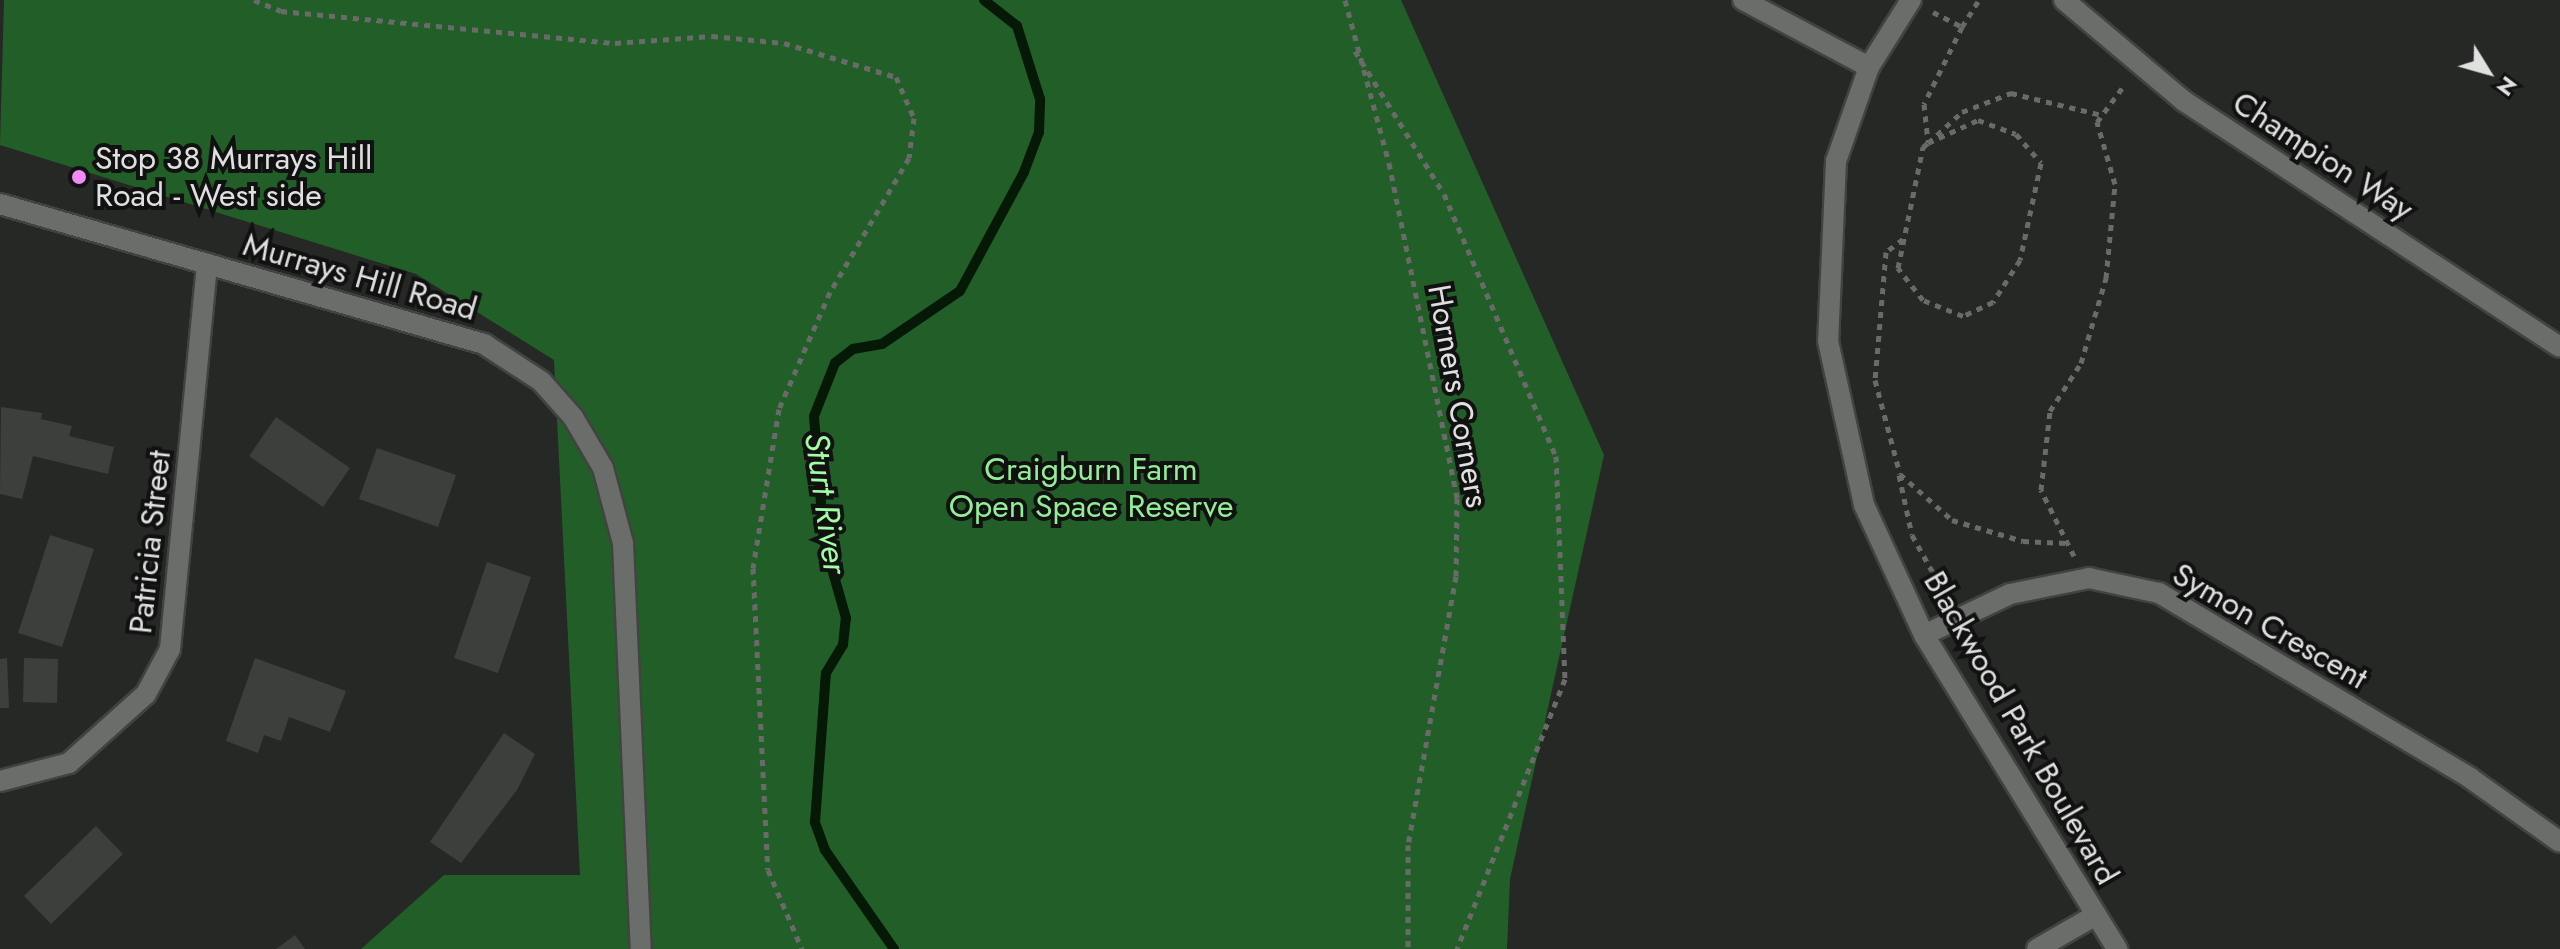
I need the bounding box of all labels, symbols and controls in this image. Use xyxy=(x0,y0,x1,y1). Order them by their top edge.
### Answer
north arrow xyxy=(2448,32,2528,112)
text: N xyxy=(2489,70,2525,103)
street label: Champion Way xyxy=(2226,83,2420,229)
place label: Stop 38 Murrays Hill Road - West side xyxy=(95,140,372,215)
marker: Stop 38 Murrays Hill Road - West side xyxy=(70,168,88,186)
street label: Murrays Hill Road xyxy=(239,225,481,329)
street label: Horners Corners xyxy=(1420,282,1496,510)
water label: Sturt River xyxy=(796,430,856,576)
street label: Patricia Street xyxy=(121,449,179,635)
park label: Craigburn Farm Open Space Reserve xyxy=(949,451,1233,526)
street label: Symon Crescent xyxy=(2166,555,2374,697)
street label: Blackwood Park Boulevard xyxy=(1916,565,2126,891)

